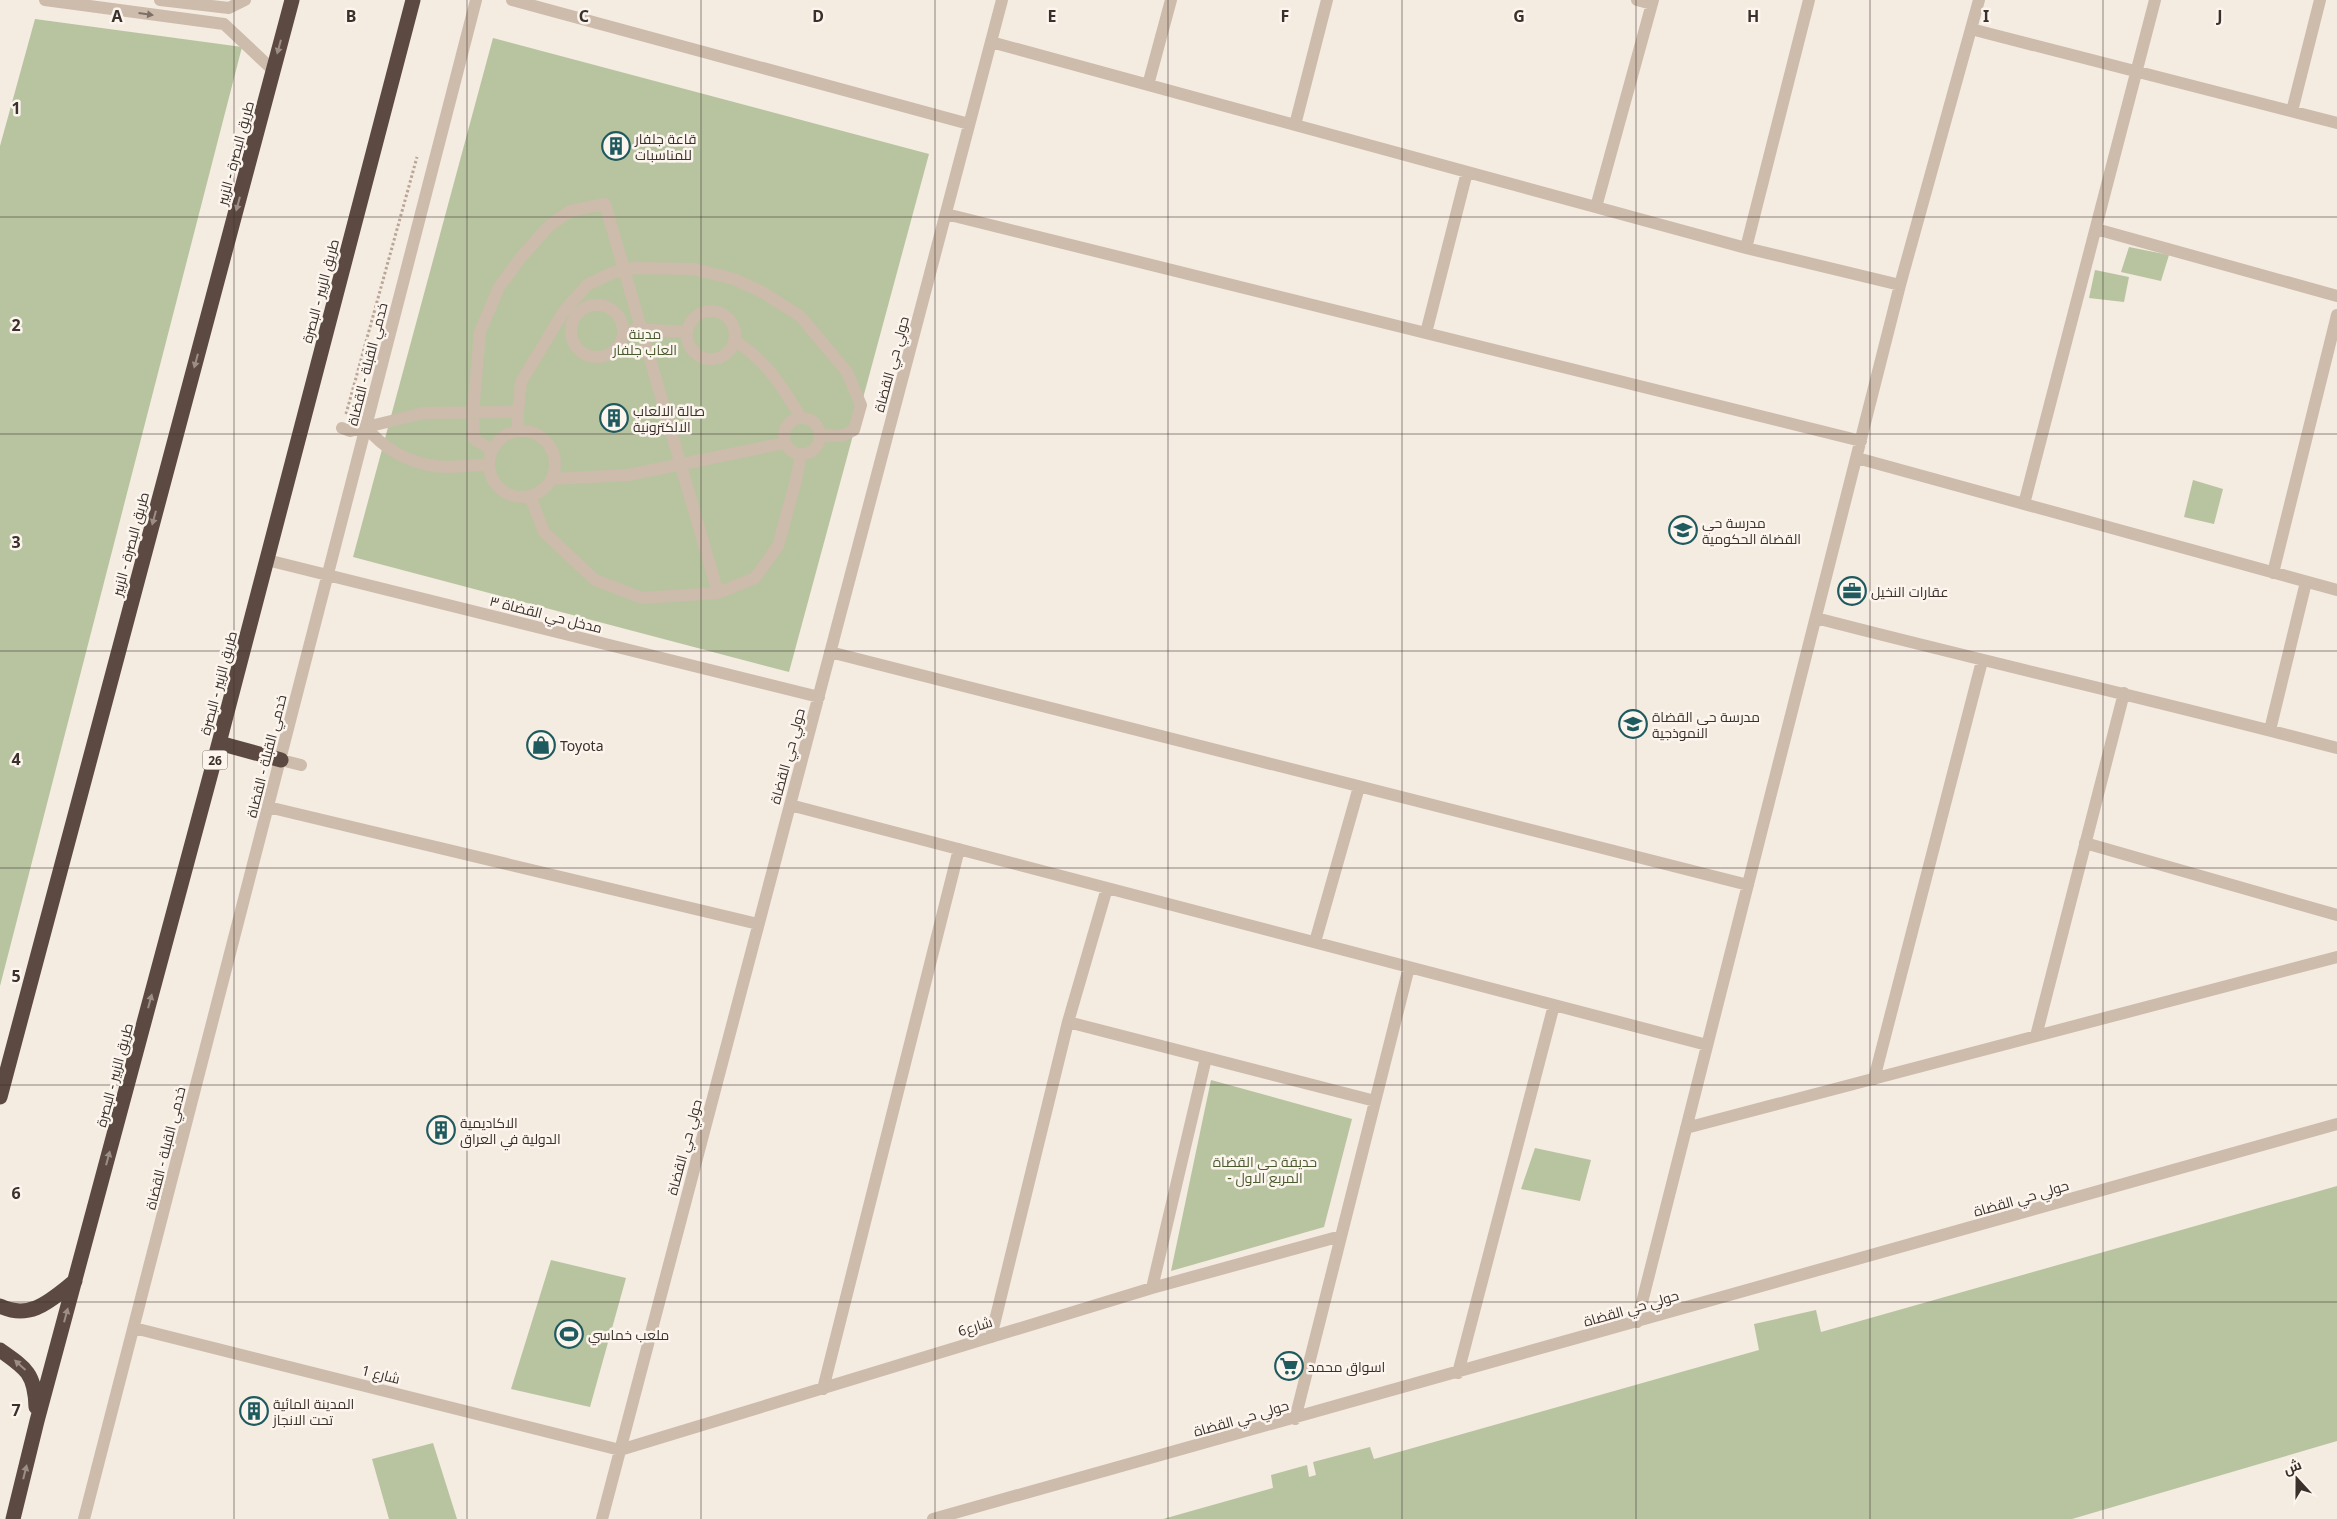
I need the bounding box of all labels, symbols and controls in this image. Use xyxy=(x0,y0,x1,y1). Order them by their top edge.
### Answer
text: A xyxy=(111,5,123,27)
text: B xyxy=(346,5,356,27)
text: C xyxy=(579,5,589,27)
text: D xyxy=(812,5,824,27)
text: E xyxy=(1048,5,1057,27)
text: F xyxy=(1281,5,1289,27)
text: G xyxy=(1513,5,1525,27)
text: H xyxy=(1747,5,1759,27)
text: I xyxy=(1983,5,1989,27)
text: J xyxy=(2215,5,2223,27)
one-way arrow xyxy=(138,10,154,18)
one-way arrow xyxy=(275,40,283,55)
text: 1 xyxy=(11,97,21,119)
street label: طريق البصرة - الزبير xyxy=(212,99,258,208)
place label: قاعة جلفار للمناسبات xyxy=(634,129,696,164)
building icon: قاعة جلفار للمناسبات xyxy=(601,131,631,161)
one-way arrow xyxy=(233,197,241,212)
street label: طريق الزبير - البصرة xyxy=(297,237,343,345)
street label: خدمي القبلة - القضاة xyxy=(343,301,394,428)
text: 2 xyxy=(11,314,21,336)
street label: حولي حي القضاة xyxy=(869,314,916,415)
park label: مدينة العاب جلفار xyxy=(612,324,677,359)
one-way arrow xyxy=(192,354,200,369)
place label: صالة الالعاب الالكترونية xyxy=(633,401,705,436)
building icon: صالة الالعاب الالكترونية xyxy=(599,403,629,433)
street label: طريق البصرة - الزبير xyxy=(107,490,153,599)
one-way arrow xyxy=(150,511,158,526)
place label: مدرسة حي القضاة الحكومية xyxy=(1702,513,1801,548)
school or university icon: مدرسة حي القضاة الحكومية xyxy=(1668,515,1698,545)
text: 3 xyxy=(11,531,21,553)
office icon: عقارات النخيل xyxy=(1837,576,1867,606)
place label: عقارات النخيل xyxy=(1871,582,1949,601)
street label: مدخل حي القضاة ٣ xyxy=(487,591,604,640)
street label: طريق الزبير - البصرة xyxy=(195,629,241,737)
street label: خدمي القبلة - القضاة xyxy=(242,693,293,820)
street label: حولي حي القضاة xyxy=(765,706,812,807)
place label: مدرسة حي القضاة النموذجية xyxy=(1652,707,1760,742)
school or university icon: مدرسة حي القضاة النموذجية xyxy=(1618,709,1648,739)
shop icon: Toyota xyxy=(526,730,556,760)
place label: Toyota xyxy=(560,736,604,755)
text: 4 xyxy=(11,748,21,770)
road number: 26 xyxy=(202,750,228,770)
text: 5 xyxy=(11,965,21,987)
one-way arrow xyxy=(147,993,155,1008)
street label: طريق الزبير - البصرة xyxy=(91,1021,137,1129)
street label: خدمي القبلة - القضاة xyxy=(141,1085,192,1212)
street label: حولي حي القضاة xyxy=(662,1097,709,1198)
place label: الاكاديمية الدولية في العراق xyxy=(460,1113,561,1151)
building icon: الاكاديمية الدولية في العراق xyxy=(426,1115,456,1145)
one-way arrow xyxy=(105,1150,113,1165)
park label: حديقة حي القضاة - المربع الاول xyxy=(1213,1152,1317,1187)
street label: حولي حي القضاة xyxy=(1971,1175,2072,1224)
text: 6 xyxy=(11,1182,21,1204)
street label: حولي حي القضاة xyxy=(1581,1285,1682,1334)
one-way arrow xyxy=(62,1307,70,1322)
street label: شارع6 xyxy=(955,1312,995,1340)
sports icon: ملعب خماسي xyxy=(554,1319,584,1349)
place label: ملعب خماسي xyxy=(588,1325,669,1346)
supermarket icon: اسواق محمد xyxy=(1274,1351,1304,1381)
place label: اسواق محمد xyxy=(1308,1357,1385,1376)
one-way arrow xyxy=(15,1359,27,1371)
street label: شارع 1 xyxy=(360,1360,402,1388)
place label: المدينة المائية تحت الانجاز xyxy=(272,1394,354,1429)
street label: حولي حي القضاة xyxy=(1191,1395,1292,1444)
building icon: المدينة المائية تحت الانجاز xyxy=(239,1396,269,1426)
text: 7 xyxy=(11,1399,21,1421)
north arrow xyxy=(2272,1454,2322,1504)
text: ش xyxy=(2280,1454,2304,1478)
one-way arrow xyxy=(21,1464,29,1479)

